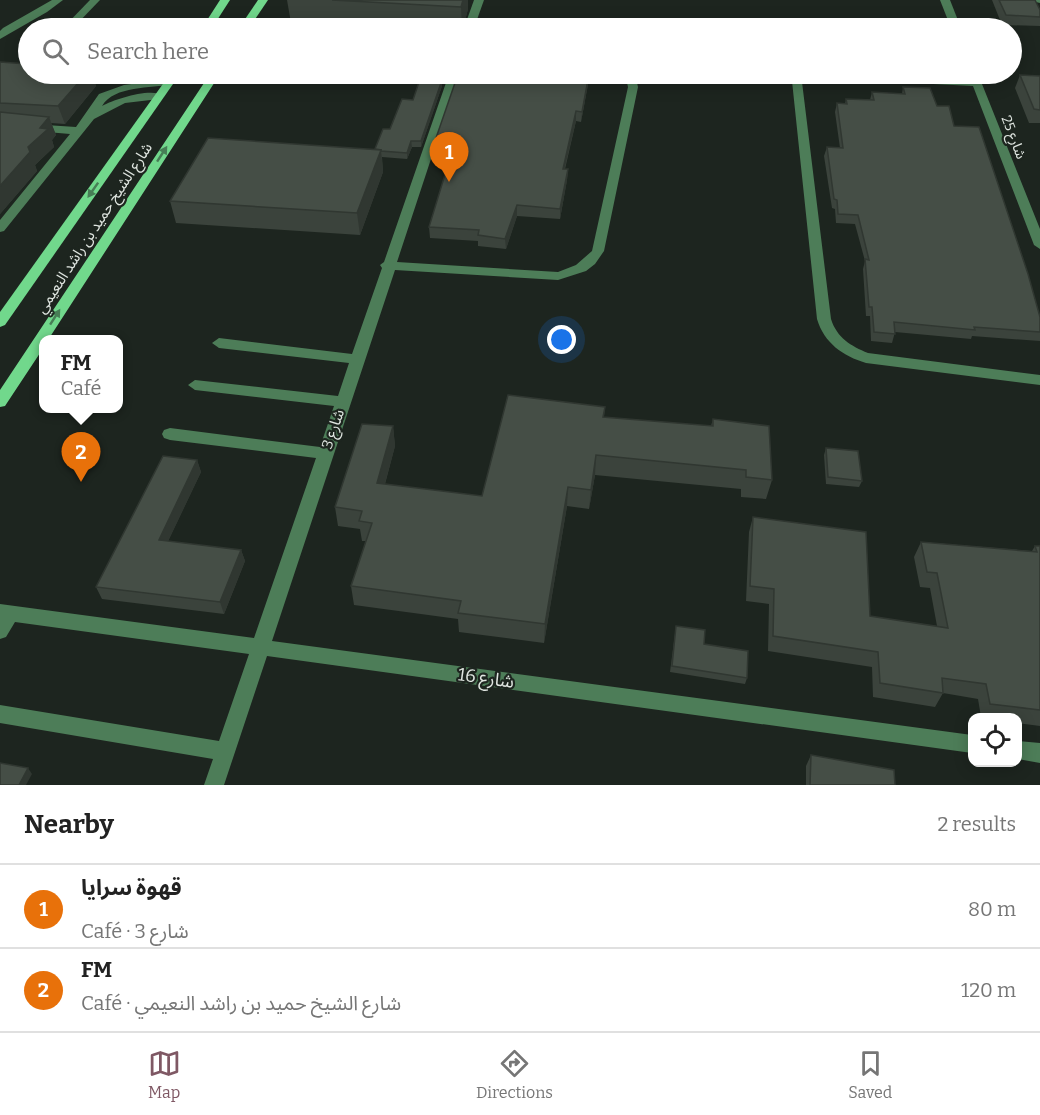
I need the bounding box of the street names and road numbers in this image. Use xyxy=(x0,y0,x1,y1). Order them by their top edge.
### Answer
street label: شارع 25 xyxy=(996,113,1030,162)
street label: شارع الشيخ حميد بن راشد النعيمي xyxy=(32,139,159,318)
street label: شارع 3 xyxy=(318,407,351,452)
street label: شارع 16 xyxy=(456,663,516,696)

